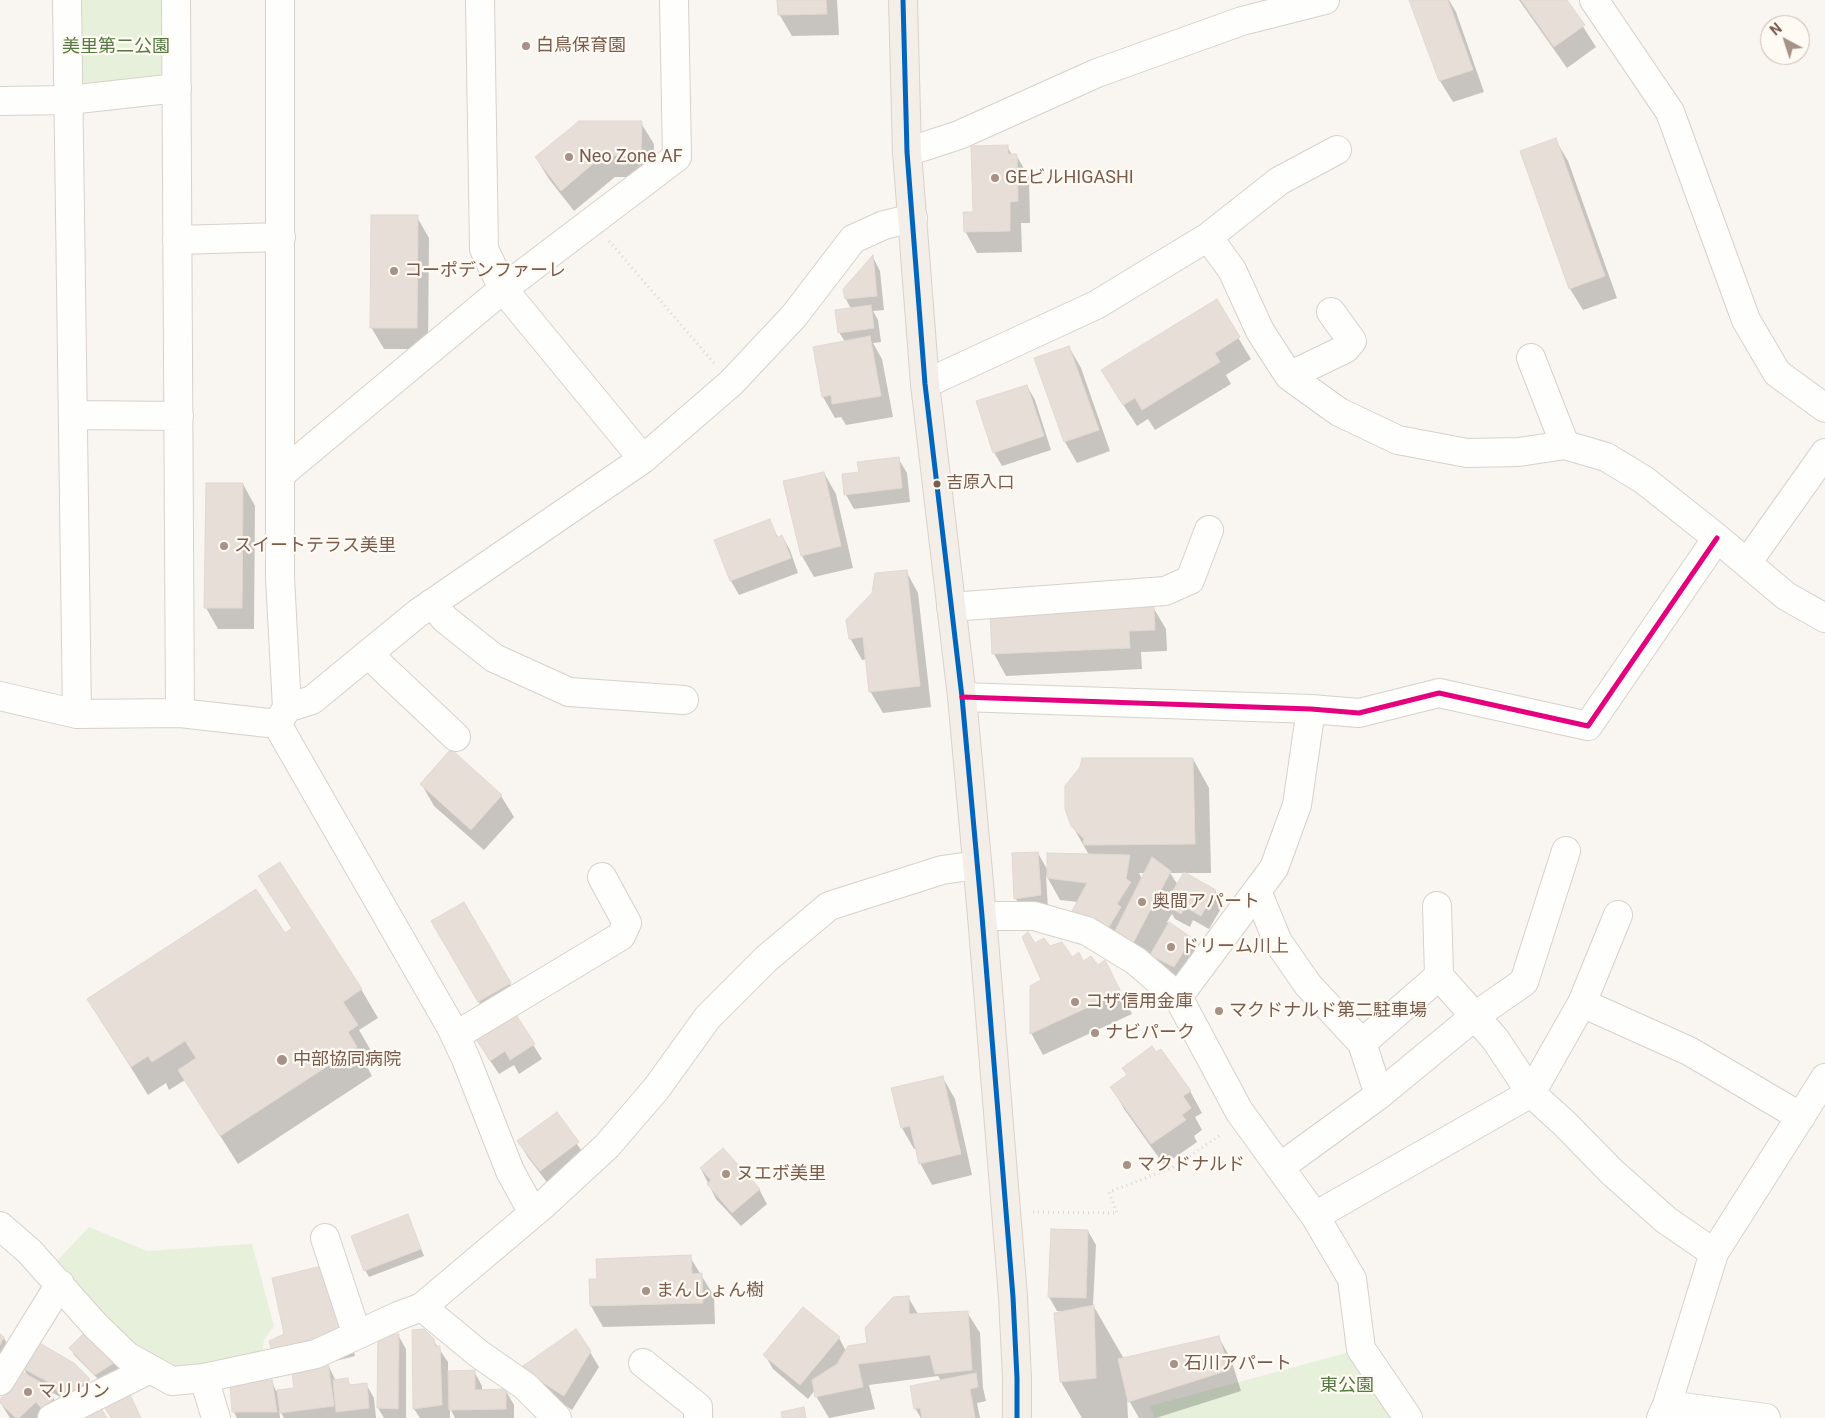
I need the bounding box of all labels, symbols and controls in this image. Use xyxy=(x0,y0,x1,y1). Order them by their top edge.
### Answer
north arrow xyxy=(1760,15,1810,65)
text: N xyxy=(1767,20,1785,39)
place label: 白鳥保育園 xyxy=(536,35,626,57)
park label: 美里第二公園 xyxy=(62,36,170,58)
marker: 白鳥保育園 xyxy=(520,40,532,52)
place label: Neo Zone AF xyxy=(579,146,683,168)
marker: Neo Zone AF xyxy=(563,151,575,163)
place label: GEビルHIGASHI xyxy=(1005,167,1134,189)
marker: GEビルHIGASHI xyxy=(989,172,1001,184)
place label: コーポデンファーレ xyxy=(404,260,566,282)
marker: コーポデンファーレ xyxy=(388,265,400,277)
place label: 吉原入口 xyxy=(946,474,1014,494)
marker: 吉原入口 xyxy=(932,479,942,489)
place label: スイートテラス美里 xyxy=(234,535,396,557)
marker: スイートテラス美里 xyxy=(218,540,230,552)
place label: 奥間アパート xyxy=(1152,891,1260,913)
marker: 奥間アパート xyxy=(1136,896,1148,908)
place label: ドリーム川上 xyxy=(1181,936,1289,958)
marker: ドリーム川上 xyxy=(1165,941,1177,953)
place label: コザ信用金庫 xyxy=(1085,991,1193,1013)
marker: コザ信用金庫 xyxy=(1069,996,1081,1008)
place label: マクドナルド第二駐車場 xyxy=(1229,1000,1427,1022)
marker: マクドナルド第二駐車場 xyxy=(1213,1005,1225,1017)
place label: ナビパーク xyxy=(1105,1022,1195,1044)
marker: ナビパーク xyxy=(1089,1027,1101,1039)
place label: 中部協同病院 xyxy=(293,1049,401,1071)
marker: 中部協同病院 xyxy=(275,1053,289,1067)
place label: マクドナルド xyxy=(1137,1154,1245,1176)
marker: マクドナルド xyxy=(1121,1159,1133,1171)
place label: ヌエボ美里 xyxy=(736,1163,826,1185)
marker: ヌエボ美里 xyxy=(720,1168,732,1180)
place label: まんしょん樹 xyxy=(656,1280,764,1302)
marker: まんしょん樹 xyxy=(640,1285,652,1297)
place label: 石川アパート xyxy=(1184,1353,1292,1375)
marker: 石川アパート xyxy=(1168,1358,1180,1370)
park label: 東公園 xyxy=(1320,1375,1374,1397)
place label: マリリン xyxy=(38,1381,110,1403)
marker: マリリン xyxy=(22,1386,34,1398)

